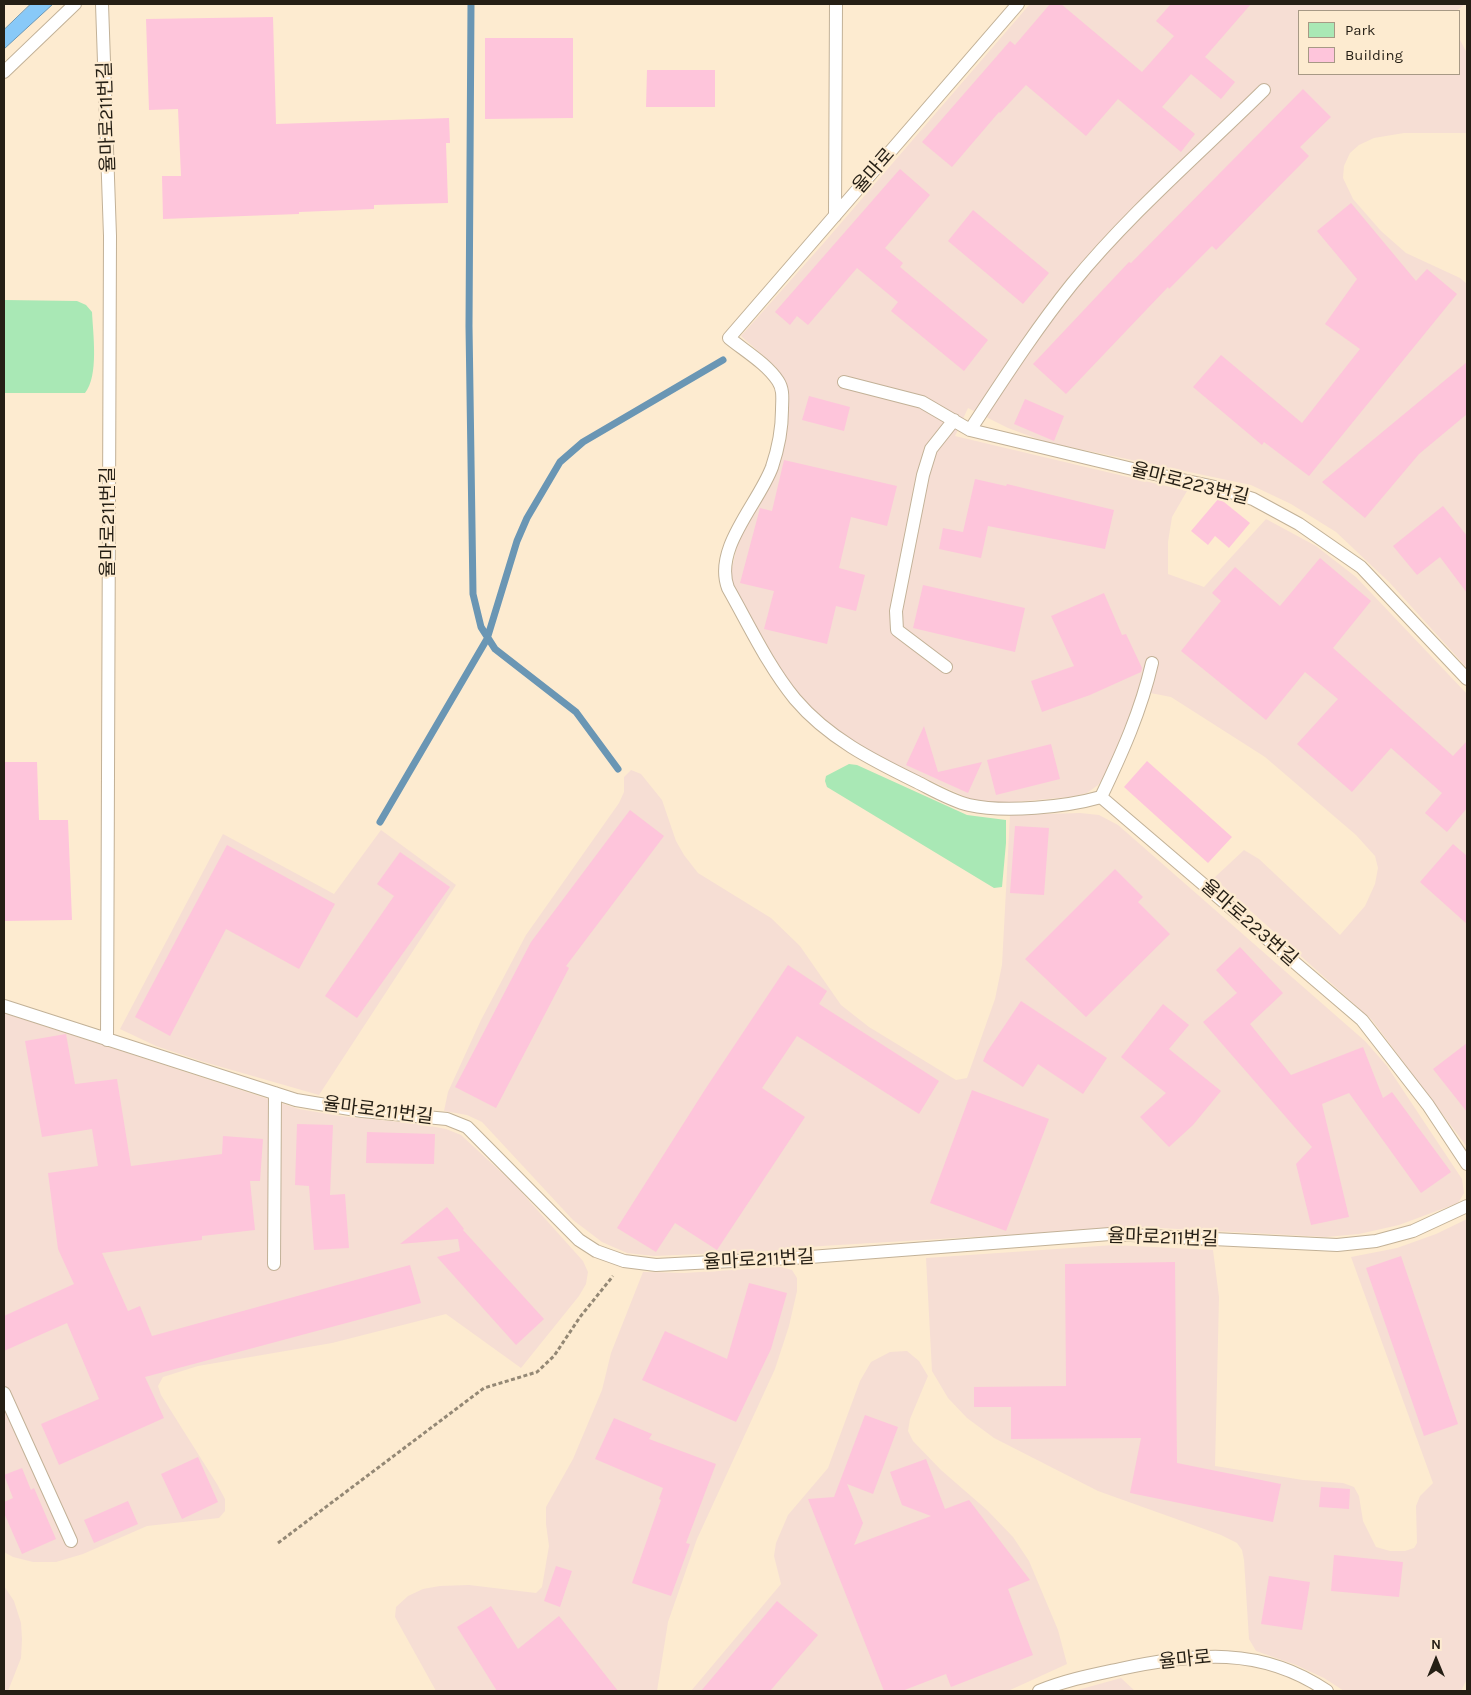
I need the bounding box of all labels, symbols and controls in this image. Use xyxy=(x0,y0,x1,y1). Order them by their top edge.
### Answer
legend xyxy=(1298,10,1461,75)
text: Park xyxy=(1345,21,1375,39)
text: Building xyxy=(1345,46,1403,64)
street label: 율마로211번길 xyxy=(94,61,120,173)
street label: 율마로 xyxy=(848,144,900,198)
street label: 율마로223번길 xyxy=(1129,458,1251,510)
street label: 율마로211번길 xyxy=(98,467,120,577)
street label: 율마로223번길 xyxy=(1196,875,1302,971)
street label: 율마로211번길 xyxy=(322,1093,434,1129)
street label: 율마로211번길 xyxy=(1107,1225,1219,1251)
street label: 율마로211번길 xyxy=(703,1246,815,1274)
north arrow xyxy=(1411,1635,1461,1685)
text: N xyxy=(1431,1636,1441,1653)
street label: 율마로 xyxy=(1158,1646,1212,1674)

